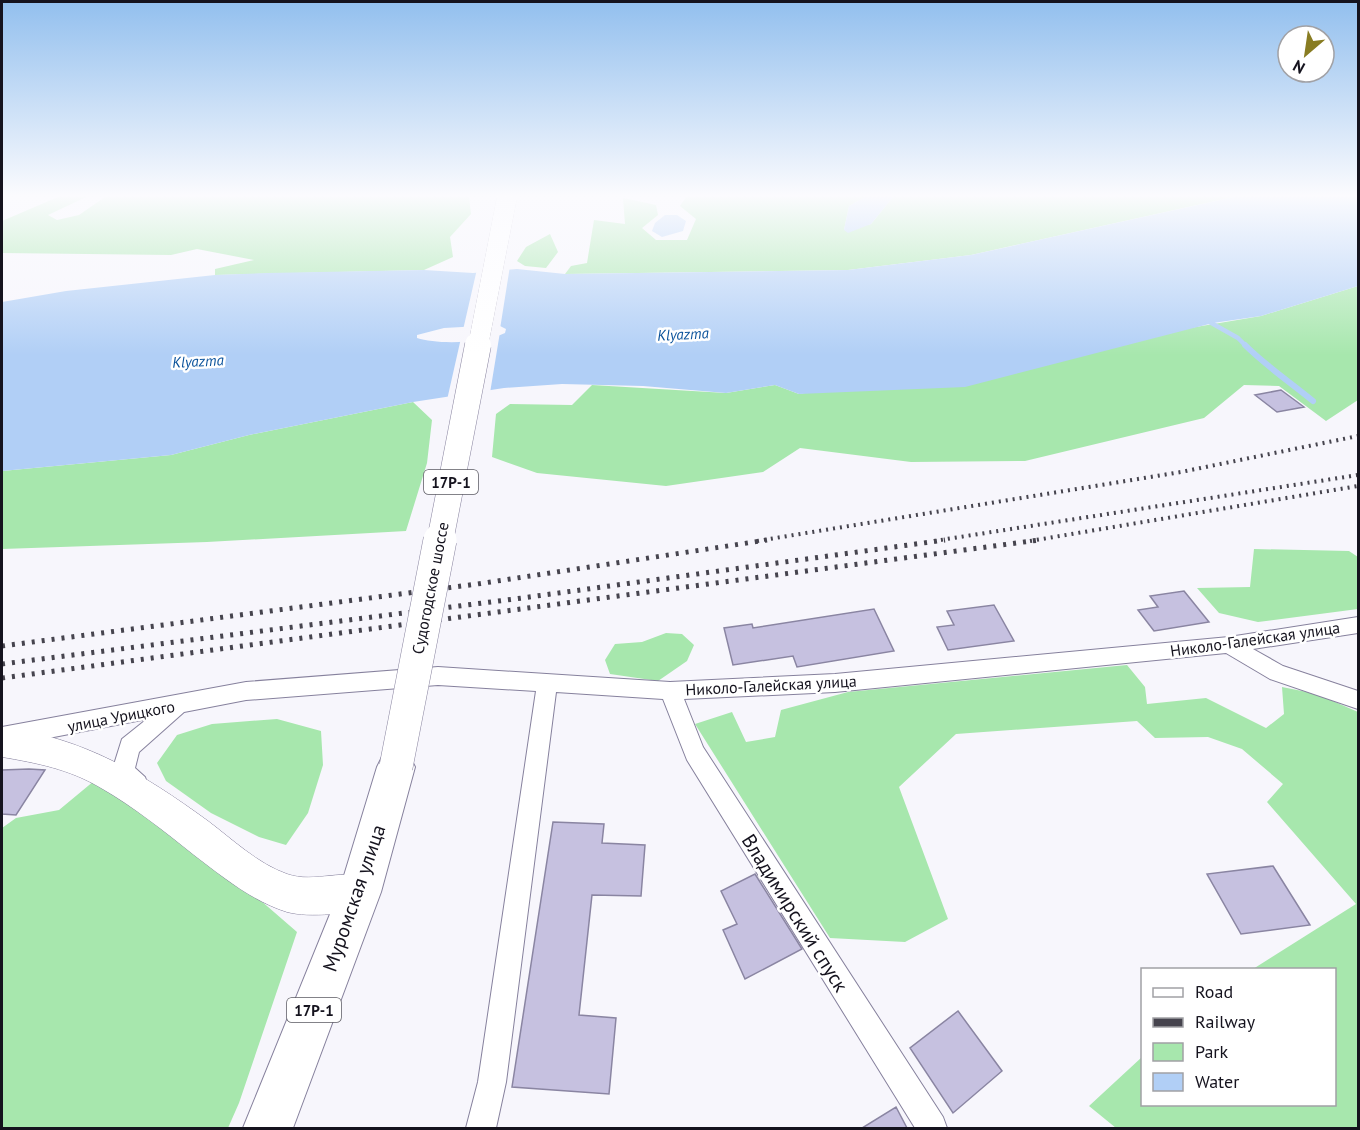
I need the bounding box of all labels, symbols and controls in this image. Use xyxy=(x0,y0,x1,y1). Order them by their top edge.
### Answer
north arrow xyxy=(1276,24,1336,84)
text: N xyxy=(1289,56,1308,78)
water label: Klyazma xyxy=(657,323,710,345)
water label: Klyazma xyxy=(172,350,225,372)
road number: 17Р-1 xyxy=(424,470,478,494)
street label: Судогодское шоссе xyxy=(407,520,453,656)
street label: Николо-Галейская улица xyxy=(1169,617,1341,661)
street label: Николо-Галейская улица xyxy=(685,671,857,699)
street label: улица Урицкого xyxy=(66,696,176,736)
street label: Муромская улица xyxy=(317,821,391,975)
street label: Владимирский спуск xyxy=(736,829,854,997)
legend xyxy=(1141,968,1336,1106)
text: Road xyxy=(1195,980,1233,1003)
road number: 17Р-1 xyxy=(287,998,341,1022)
text: Railway xyxy=(1195,1010,1256,1033)
text: Park xyxy=(1195,1040,1228,1063)
text: Water xyxy=(1195,1070,1239,1093)

